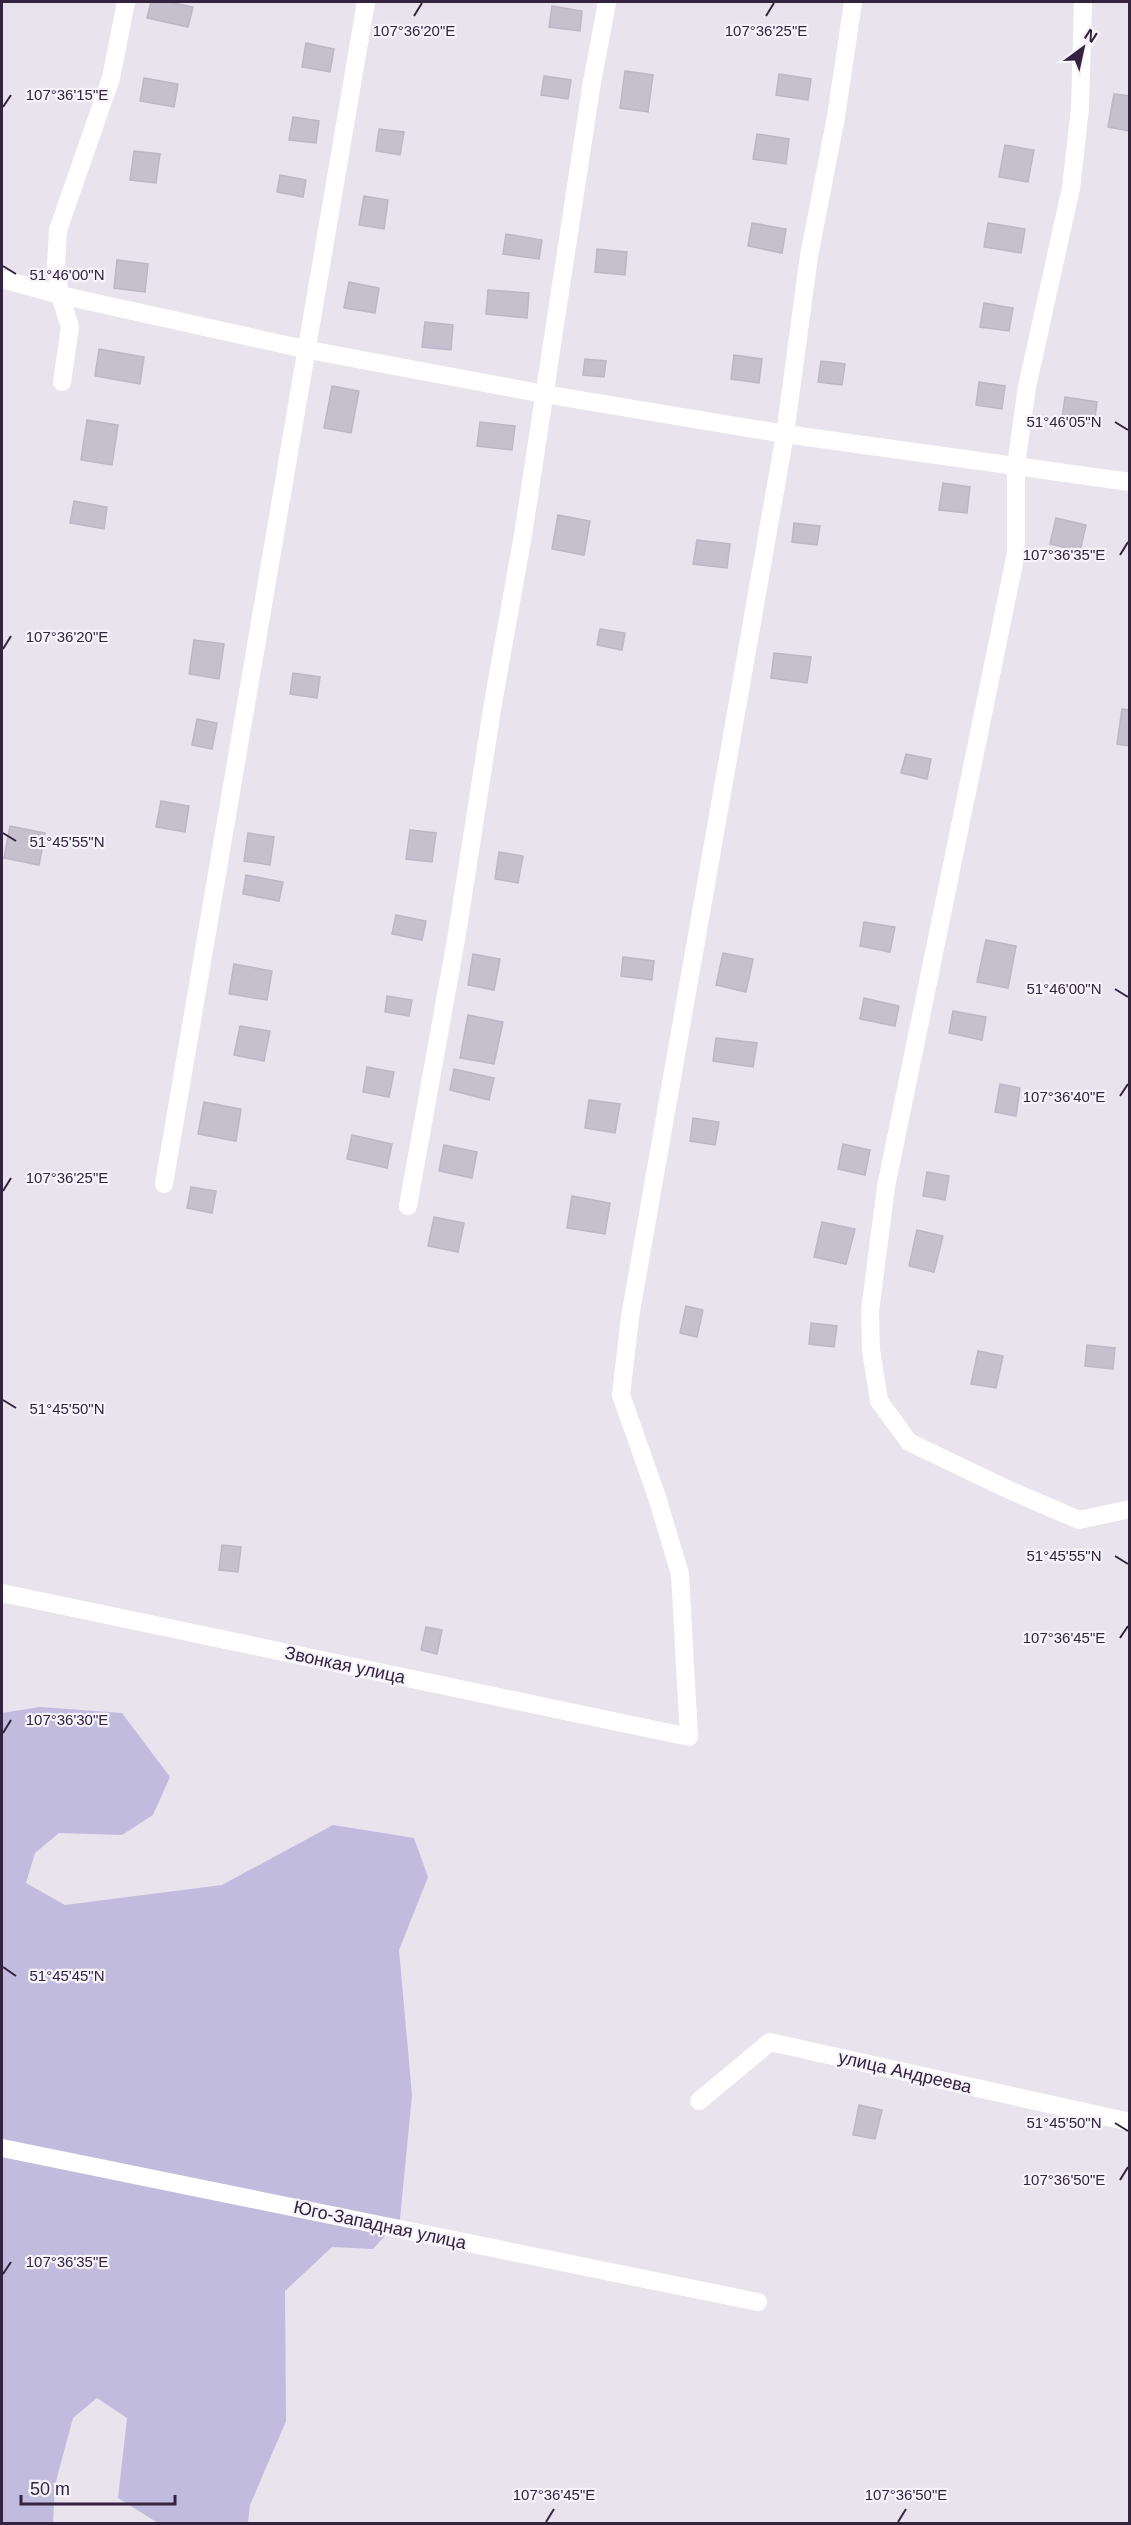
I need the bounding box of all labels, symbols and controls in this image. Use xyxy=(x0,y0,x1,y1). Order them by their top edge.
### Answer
north arrow xyxy=(1053,18,1113,78)
text: 107°36'20"E xyxy=(373,22,455,39)
text: 107°36'25"E xyxy=(725,22,807,39)
text: N xyxy=(1081,26,1100,46)
text: 107°36'15"E xyxy=(26,86,108,103)
text: 51°46'00"N xyxy=(29,266,105,283)
text: 51°46'05"N xyxy=(1026,413,1102,430)
text: 107°36'35"E xyxy=(1023,546,1105,563)
text: 107°36'20"E xyxy=(26,628,108,645)
text: 51°45'55"N xyxy=(29,833,105,850)
text: 51°46'00"N xyxy=(1026,980,1102,997)
text: 107°36'40"E xyxy=(1023,1088,1105,1105)
text: 107°36'25"E xyxy=(26,1169,108,1186)
text: 51°45'50"N xyxy=(29,1400,105,1417)
text: 51°45'55"N xyxy=(1026,1547,1102,1564)
text: 107°36'45"E xyxy=(1023,1629,1105,1646)
street label: Звонкая улица xyxy=(283,1642,408,1688)
text: 107°36'30"E xyxy=(26,1711,108,1728)
text: 51°45'45"N xyxy=(29,1967,105,1984)
street label: улица Андреева xyxy=(836,2047,975,2097)
text: 51°45'50"N xyxy=(1026,2114,1102,2131)
text: 107°36'50"E xyxy=(1023,2171,1105,2188)
street label: Юго-Западная улица xyxy=(292,2197,469,2253)
text: 107°36'35"E xyxy=(26,2253,108,2270)
scale bar xyxy=(21,2468,176,2506)
text: 50 m xyxy=(30,2479,70,2499)
text: 107°36'45"E xyxy=(513,2486,595,2503)
text: 107°36'50"E xyxy=(865,2486,947,2503)

